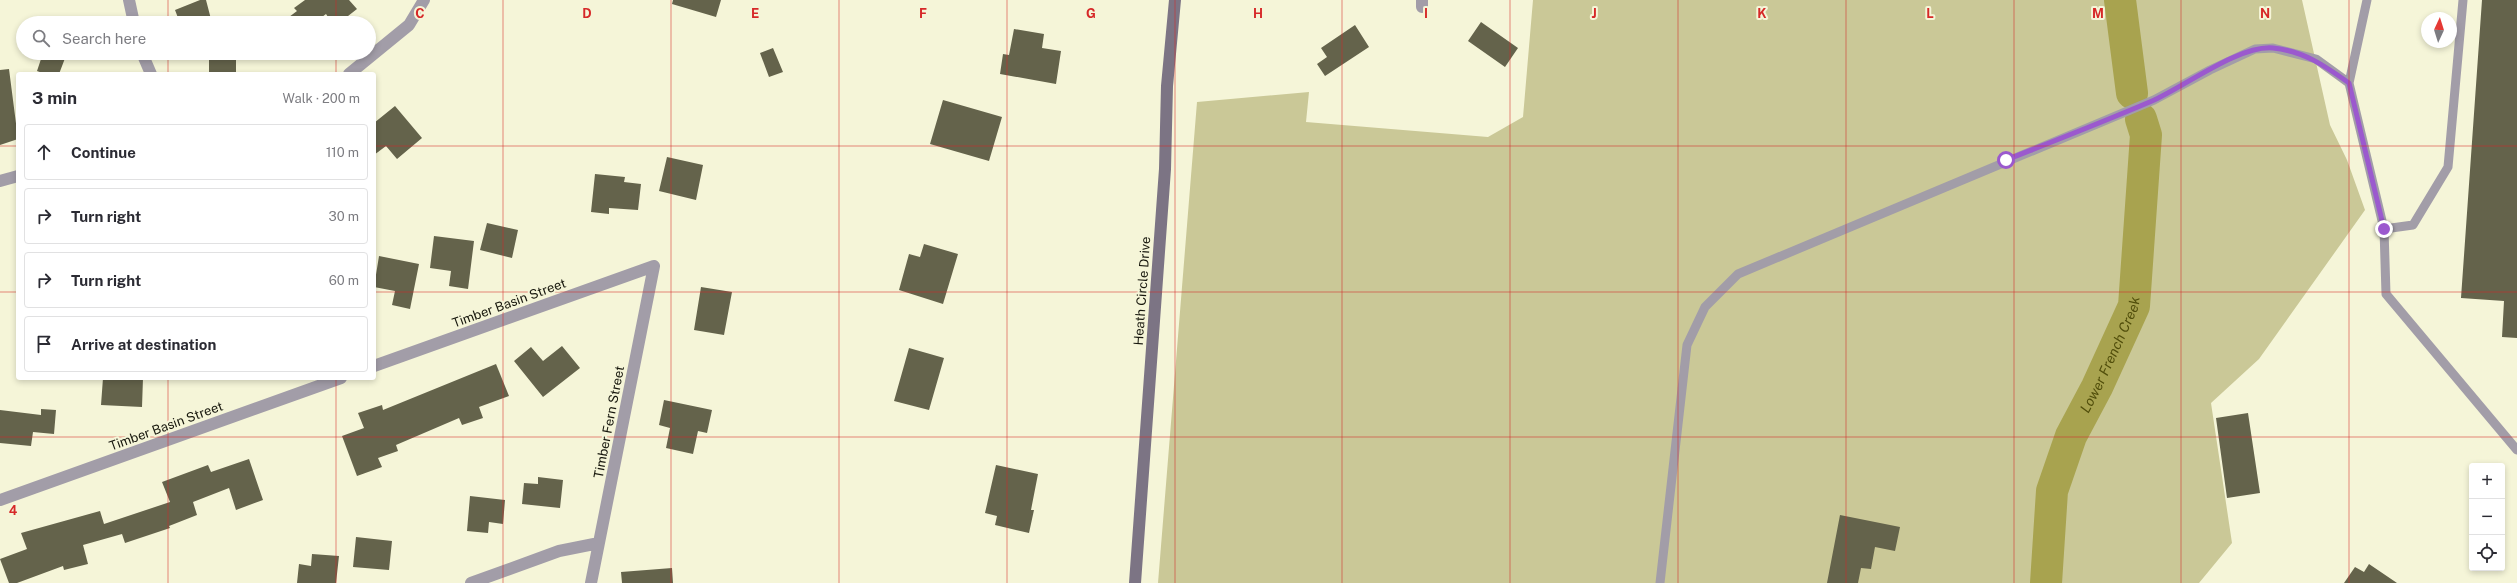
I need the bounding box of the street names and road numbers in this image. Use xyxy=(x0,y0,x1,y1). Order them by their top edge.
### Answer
street label: Heath Circle Drive xyxy=(1131,236,1153,346)
street label: Timber Basin Street xyxy=(450,275,568,331)
street label: Timber Fern Street xyxy=(591,365,627,479)
street label: Timber Basin Street xyxy=(107,398,225,454)

